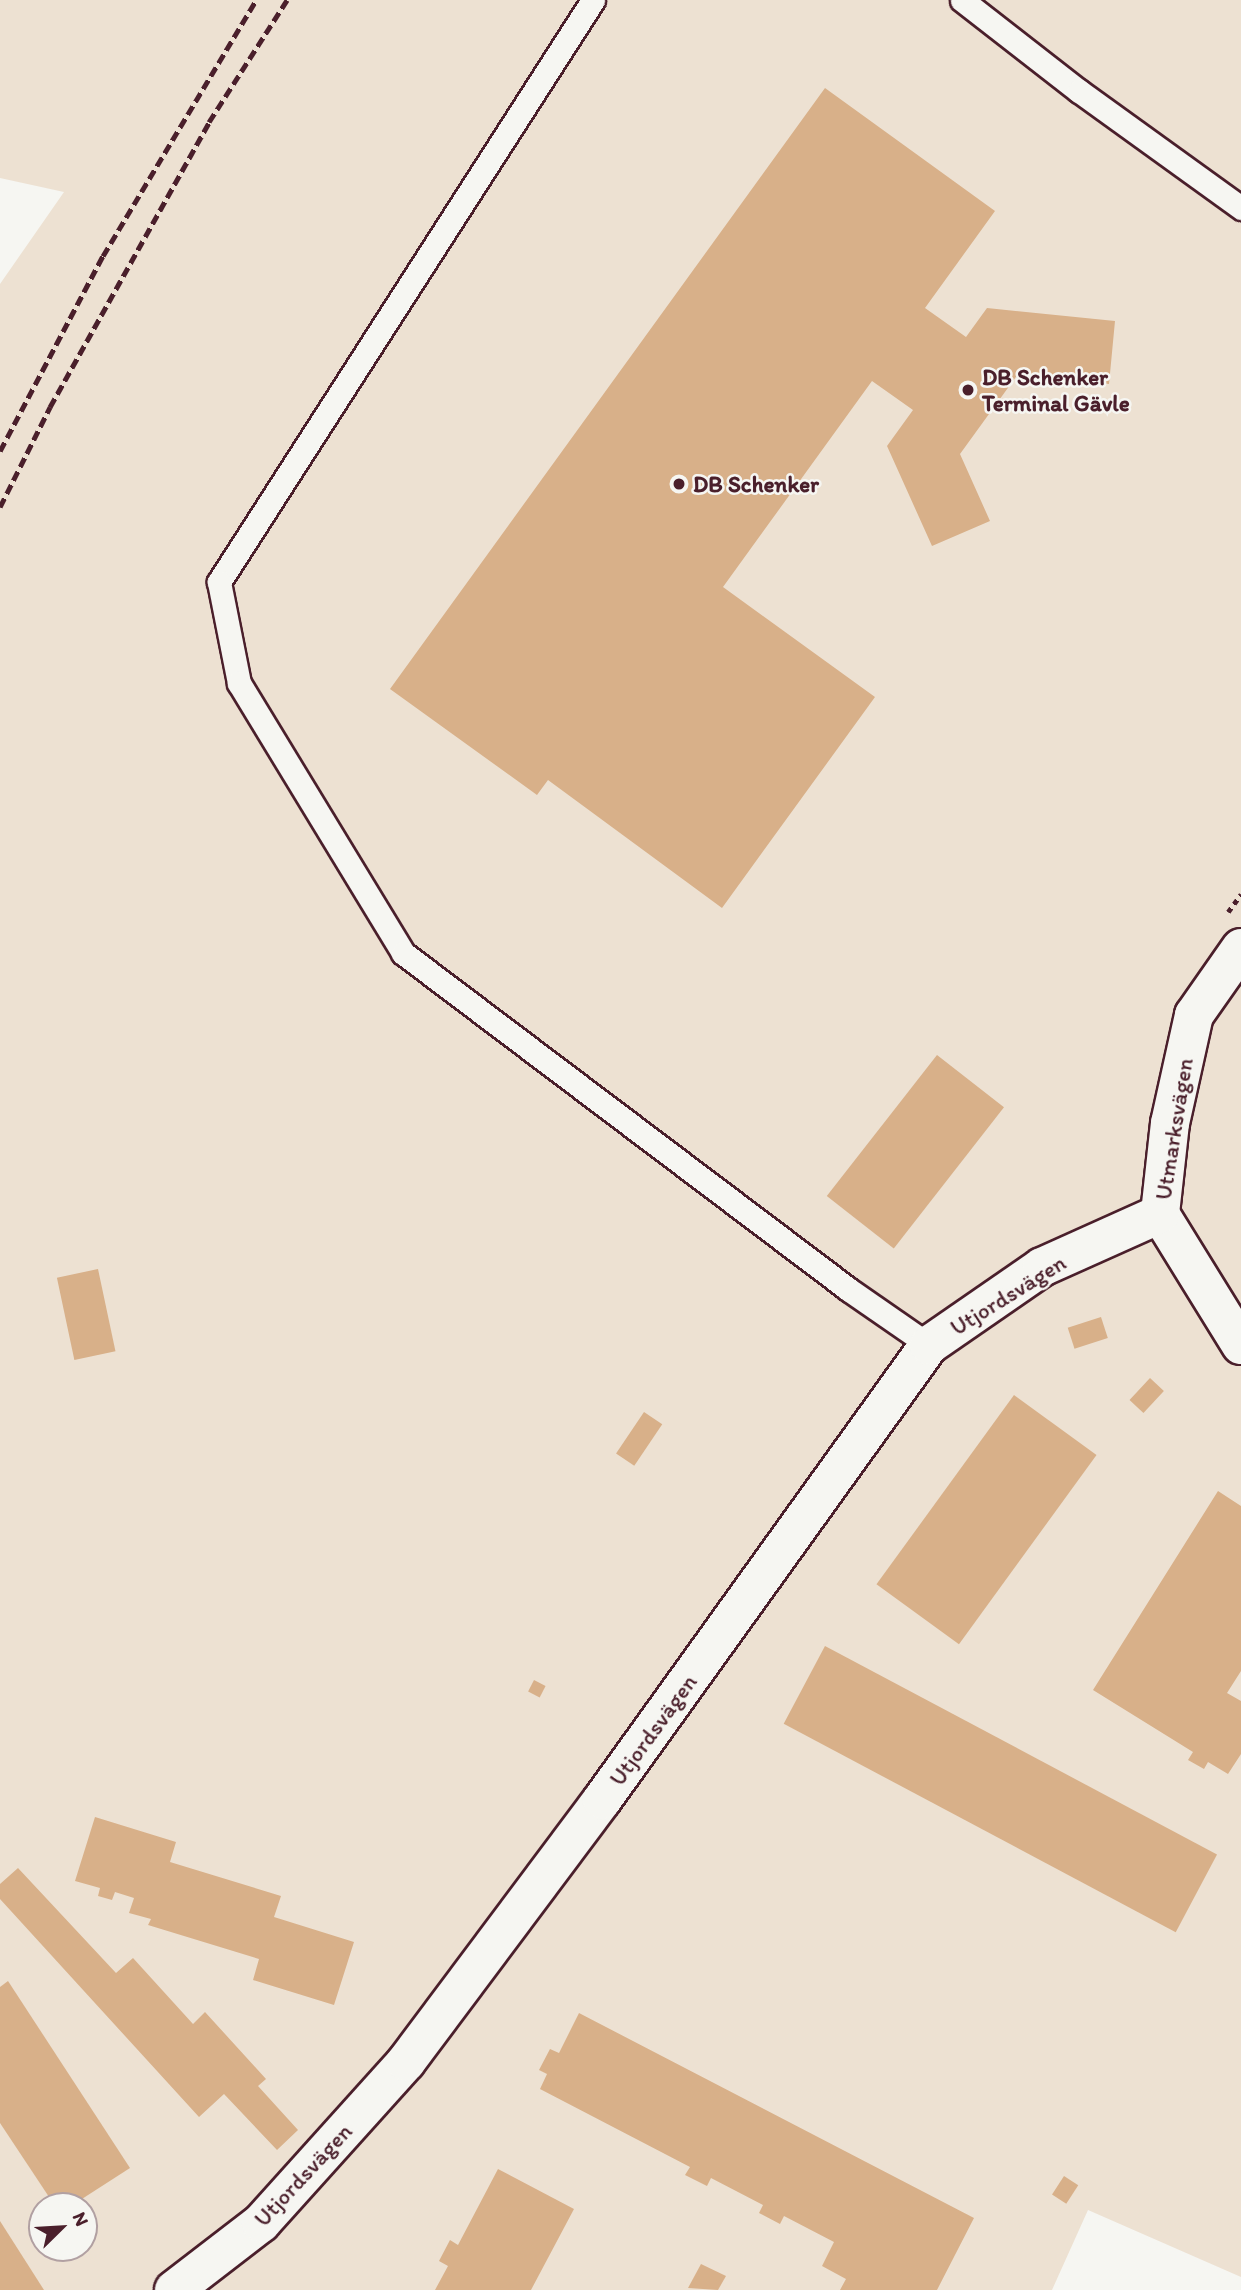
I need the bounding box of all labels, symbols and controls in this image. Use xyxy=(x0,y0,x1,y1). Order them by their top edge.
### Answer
place label: DB Schenker Terminal Gävle xyxy=(982,363,1130,417)
marker: DB Schenker Terminal Gävle xyxy=(960,382,976,398)
place label: DB Schenker xyxy=(693,470,819,498)
marker: DB Schenker xyxy=(671,476,687,492)
street label: Utmarksvägen xyxy=(1149,1056,1199,1202)
street label: Utjordsvägen xyxy=(945,1249,1071,1341)
street label: Utjordsvägen xyxy=(603,1669,703,1791)
street label: Utjordsvägen xyxy=(248,2118,358,2232)
north arrow xyxy=(28,2192,98,2262)
text: N xyxy=(68,2209,94,2230)

